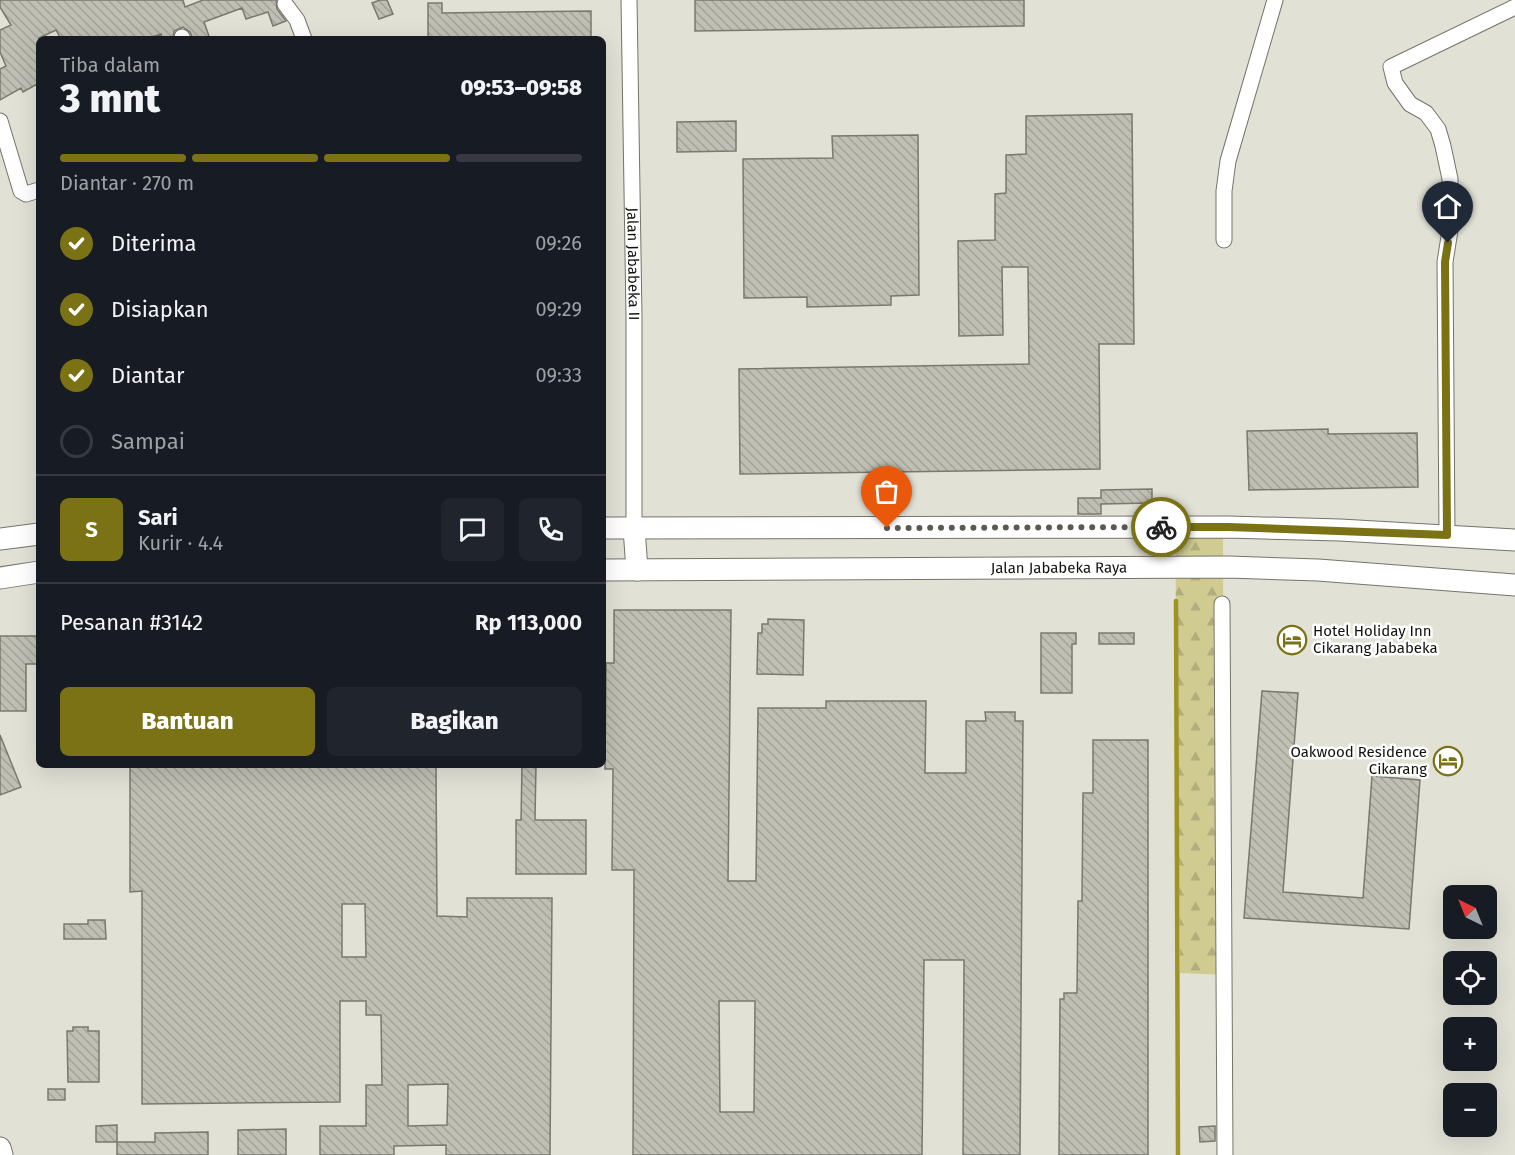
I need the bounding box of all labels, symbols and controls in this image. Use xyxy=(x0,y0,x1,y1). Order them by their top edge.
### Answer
text: Tiba dalam xyxy=(60,53,160,77)
text: 09:53–09:58 xyxy=(460,74,582,101)
text: 3 mnt xyxy=(60,76,160,122)
text: Diantar · 270 m xyxy=(60,171,194,195)
pin xyxy=(1422,181,1473,243)
icon: home xyxy=(1431,190,1464,223)
street label: Jalan Jababeka II xyxy=(623,207,643,321)
icon: check xyxy=(60,227,93,260)
text: Diterima xyxy=(111,230,197,257)
text: 09:26 xyxy=(535,231,582,255)
icon: check xyxy=(60,293,93,326)
text: Disiapkan xyxy=(111,296,209,323)
text: 09:29 xyxy=(536,297,582,321)
icon: check xyxy=(60,359,93,392)
text: Diantar xyxy=(111,362,184,389)
text: 09:33 xyxy=(536,363,582,387)
text: Sampai xyxy=(111,428,185,455)
pin xyxy=(861,466,912,528)
icon: bag xyxy=(870,475,903,508)
courier xyxy=(1131,497,1191,557)
button: chat xyxy=(441,498,504,561)
button: phone xyxy=(519,498,582,561)
text: Sari xyxy=(138,504,178,531)
icon: bike xyxy=(1145,511,1178,544)
text: S xyxy=(85,516,98,543)
text: Kurir · 4.4 xyxy=(138,531,223,555)
street label: Jalan Jababeka Raya xyxy=(991,558,1127,577)
text: Pesanan #3142 xyxy=(60,609,203,636)
text: Rp 113,000 xyxy=(475,609,582,636)
place label: Hotel Holiday Inn Cikarang Jababeka xyxy=(1313,622,1438,657)
hotel icon: Hotel Holiday Inn Cikarang Jababeka xyxy=(1276,624,1308,656)
button: Bantuan xyxy=(60,687,315,756)
button: Bagikan xyxy=(327,687,582,756)
place label: Oakwood Residence Cikarang xyxy=(1290,743,1427,778)
hotel icon: Oakwood Residence Cikarang xyxy=(1432,745,1464,777)
north arrow xyxy=(1443,885,1497,939)
map controls xyxy=(1443,885,1497,1137)
button: locate xyxy=(1443,951,1497,1005)
button: + xyxy=(1443,1017,1497,1071)
button: − xyxy=(1443,1083,1497,1137)

